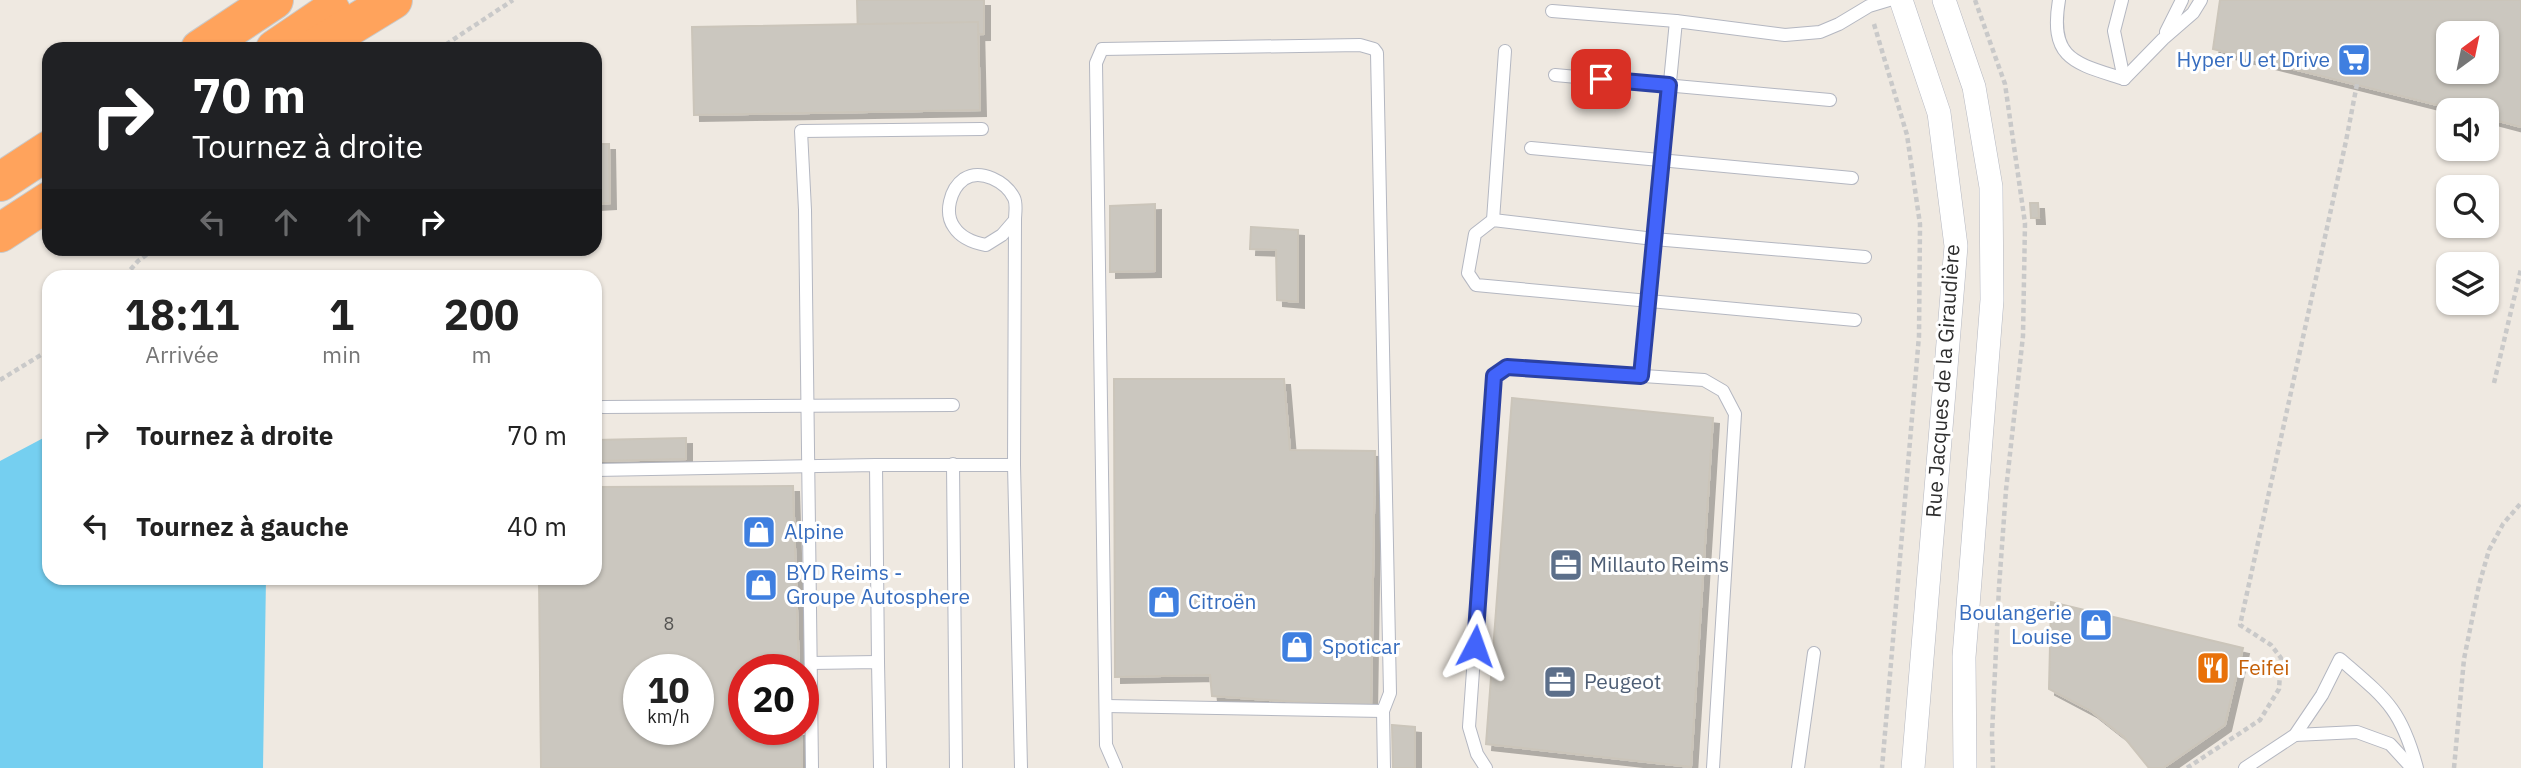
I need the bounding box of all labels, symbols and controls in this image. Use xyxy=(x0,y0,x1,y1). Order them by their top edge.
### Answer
north arrow xyxy=(2436,21,2499,84)
map controls xyxy=(2436,21,2499,315)
supermarket icon: Hyper U et Drive xyxy=(2335,41,2373,79)
place label: Hyper U et Drive xyxy=(2177,45,2330,73)
pin xyxy=(1571,49,1631,109)
icon: arrive xyxy=(1582,60,1620,98)
text: 70 m xyxy=(192,63,306,126)
icon: right xyxy=(77,70,168,161)
button: sound xyxy=(2436,98,2499,161)
text: Tournez à droite xyxy=(192,125,423,167)
button: search xyxy=(2436,175,2499,238)
icon: left xyxy=(194,203,232,241)
icon: ahead xyxy=(267,203,305,241)
icon: ahead xyxy=(340,203,378,241)
icon: right xyxy=(413,203,451,241)
street label: Rue Jacques de la Giraudière xyxy=(1918,243,1966,519)
button: layers xyxy=(2436,252,2499,315)
text: 18:11 xyxy=(125,287,239,342)
text: 1 xyxy=(329,287,354,342)
text: 200 xyxy=(444,287,519,342)
text: Arrivée xyxy=(145,339,219,369)
text: min xyxy=(322,339,361,369)
text: m xyxy=(471,339,492,369)
icon: right xyxy=(77,416,115,454)
text: Tournez à droite xyxy=(136,418,333,452)
text: 70 m xyxy=(507,418,567,452)
icon: left xyxy=(77,507,115,545)
text: Tournez à gauche xyxy=(136,509,349,543)
text: 40 m xyxy=(507,509,567,543)
shop icon: Alpine xyxy=(740,513,778,551)
place label: Alpine xyxy=(784,517,844,545)
office icon: Millauto Reims xyxy=(1547,546,1585,584)
place label: Millauto Reims xyxy=(1590,550,1729,578)
place label: BYD Reims - Groupe Autosphere xyxy=(786,558,970,610)
shop icon: BYD Reims - Groupe Autosphere xyxy=(742,566,780,604)
shop icon: Citroën xyxy=(1145,583,1183,621)
place label: Citroën xyxy=(1188,587,1256,615)
place label: Boulangerie Louise xyxy=(1959,598,2072,650)
shop icon: Boulangerie Louise xyxy=(2077,606,2115,644)
position arrow xyxy=(1438,609,1512,683)
house number: 8 xyxy=(664,612,674,635)
shop icon: Spoticar xyxy=(1278,628,1316,666)
place label: Spoticar xyxy=(1322,632,1401,660)
restaurant icon: Feifei xyxy=(2194,649,2232,687)
place label: Feifei xyxy=(2238,653,2290,681)
speed limit sign: 20 xyxy=(728,654,819,745)
office icon: Peugeot xyxy=(1541,663,1579,701)
text: 10 xyxy=(647,667,690,713)
place label: Peugeot xyxy=(1584,667,1661,695)
text: km/h xyxy=(647,705,690,728)

